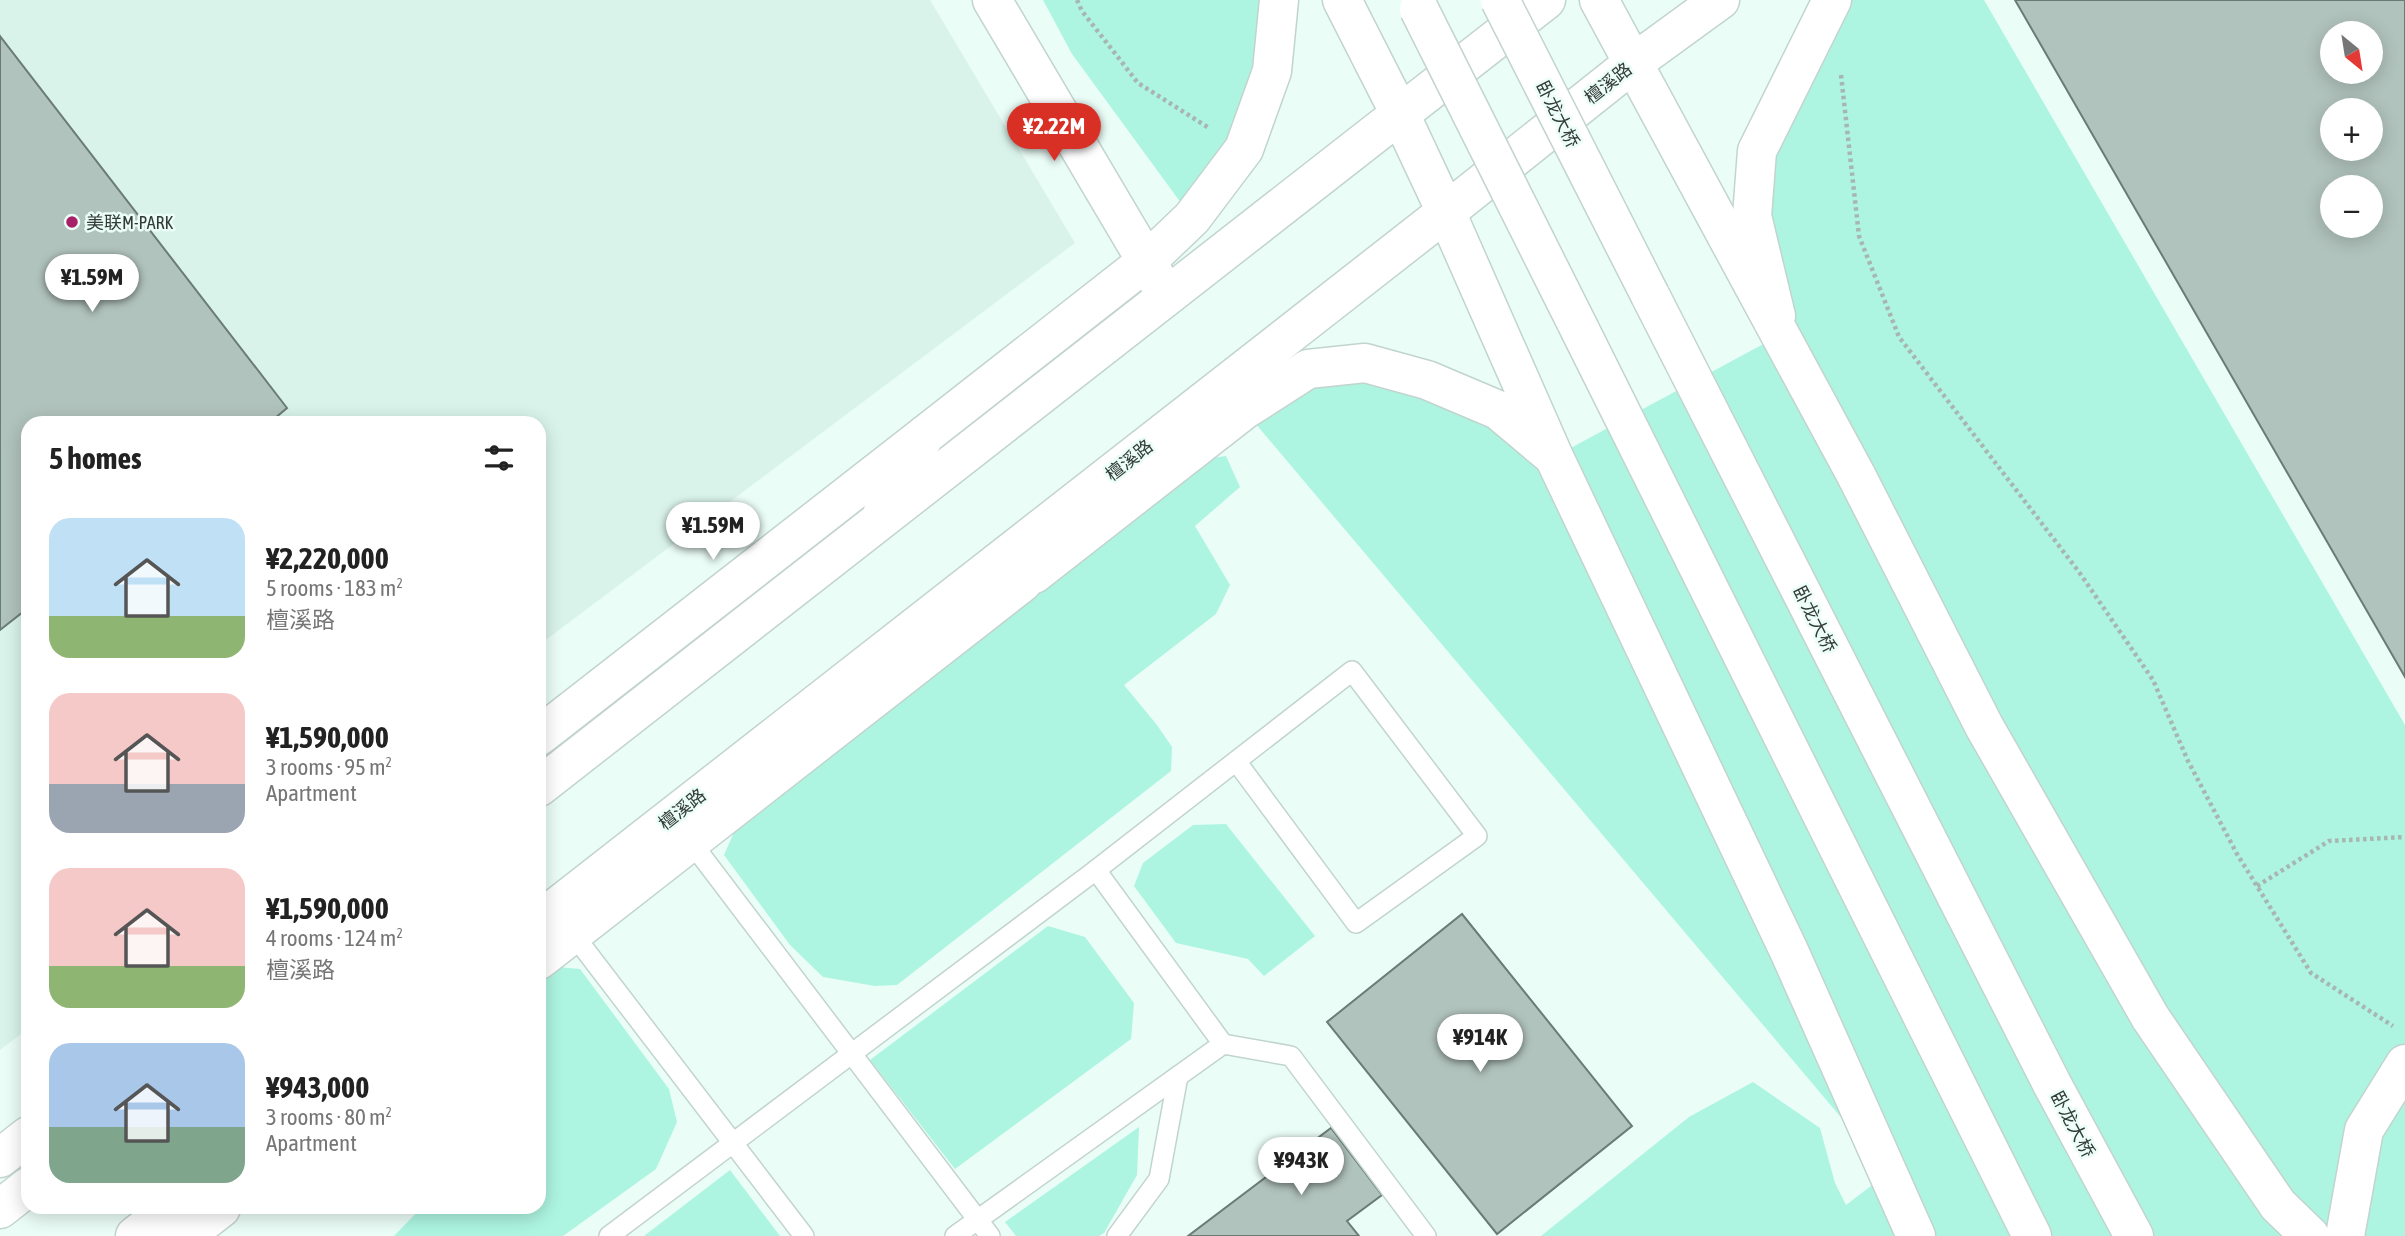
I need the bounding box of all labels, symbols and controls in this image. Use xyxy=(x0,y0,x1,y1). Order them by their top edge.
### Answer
north arrow xyxy=(2320,21,2384,84)
map controls xyxy=(2320,21,2383,238)
street label: 檀溪路 xyxy=(1580,58,1636,108)
street label: 卧龙大桥 xyxy=(1532,77,1584,151)
button: + xyxy=(2320,98,2383,161)
pin: ¥2.22M xyxy=(997,104,1111,163)
text: ¥2.22M xyxy=(1023,113,1085,139)
button: − xyxy=(2320,175,2383,238)
place label: 美联M-PARK xyxy=(86,212,173,233)
marker: 美联M-PARK xyxy=(64,214,80,230)
pin: ¥1.59M xyxy=(35,254,149,314)
text: ¥1.59M xyxy=(61,264,123,290)
street label: 檀溪路 xyxy=(1101,435,1157,485)
icon: filters xyxy=(480,439,518,477)
text: 5 homes xyxy=(49,441,142,475)
pin: ¥1.59M xyxy=(656,503,770,562)
text: ¥1.59M xyxy=(682,512,744,538)
text: ¥2,220,000 xyxy=(266,541,389,575)
icon: home xyxy=(105,546,189,630)
text: 5 rooms · 183 m² xyxy=(266,575,403,601)
street label: 卧龙大桥 xyxy=(1789,582,1841,656)
text: 檀溪路 xyxy=(266,607,335,633)
text: ¥1,590,000 xyxy=(266,720,389,754)
icon: home xyxy=(105,721,189,805)
text: 3 rooms · 95 m² xyxy=(266,754,392,780)
text: Apartment xyxy=(266,780,357,806)
street label: 檀溪路 xyxy=(654,784,710,834)
text: ¥1,590,000 xyxy=(266,891,389,925)
icon: home xyxy=(105,896,189,980)
text: 4 rooms · 124 m² xyxy=(266,925,403,951)
text: 檀溪路 xyxy=(266,957,335,983)
pin: ¥914K xyxy=(1431,1014,1529,1074)
text: ¥914K xyxy=(1453,1024,1507,1050)
text: ¥943,000 xyxy=(266,1070,369,1104)
icon: home xyxy=(105,1071,189,1155)
street label: 卧龙大桥 xyxy=(2047,1087,2099,1161)
text: 3 rooms · 80 m² xyxy=(266,1104,392,1130)
text: Apartment xyxy=(266,1130,357,1156)
pin: ¥943K xyxy=(1252,1138,1350,1197)
text: ¥943K xyxy=(1274,1147,1328,1173)

